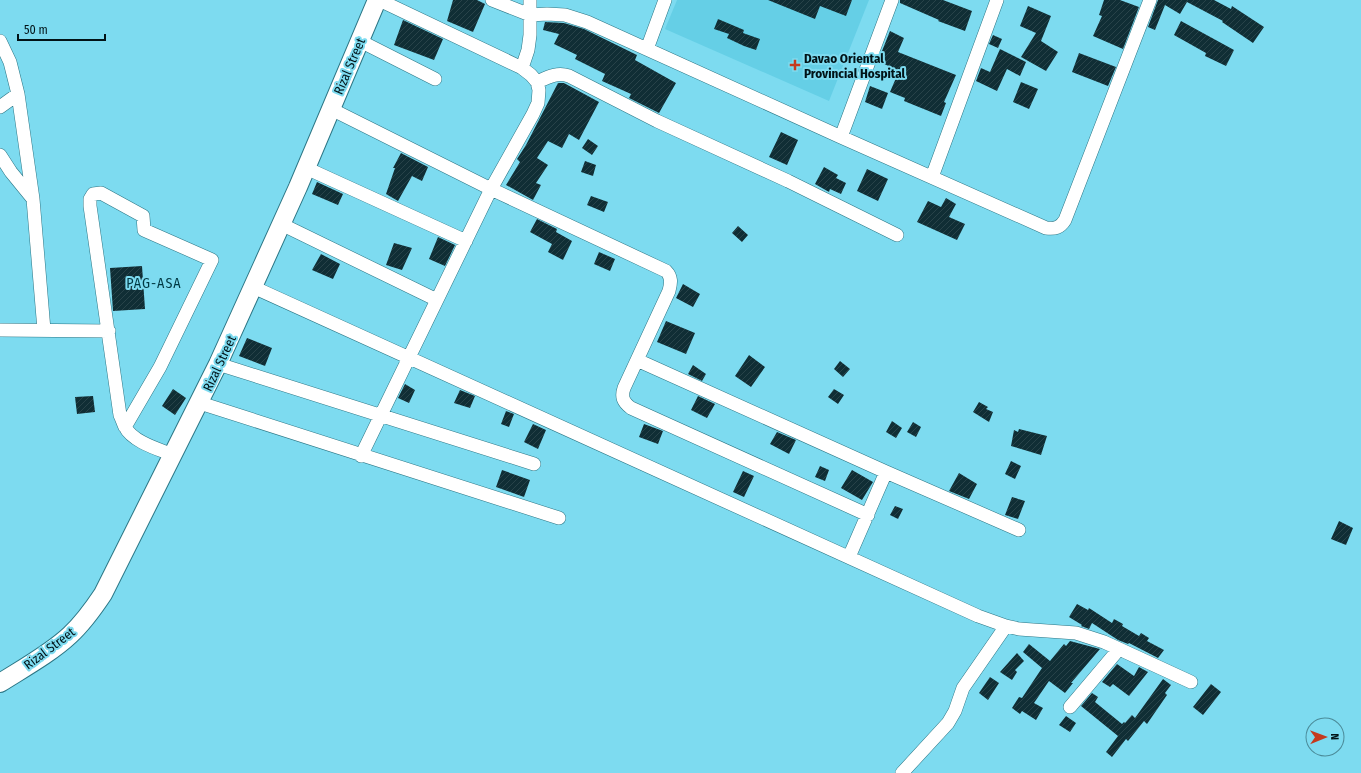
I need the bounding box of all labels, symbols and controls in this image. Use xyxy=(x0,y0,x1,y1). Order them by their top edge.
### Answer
scale bar xyxy=(18,16,105,42)
text: 50 m xyxy=(24,23,48,37)
street label: Rizal Street xyxy=(331,35,368,97)
place label: Davao Oriental Provincial Hospital xyxy=(804,51,906,81)
marker: Davao Oriental Provincial Hospital xyxy=(789,59,801,71)
district label: PAG-ASA xyxy=(126,275,182,292)
street label: Rizal Street xyxy=(200,332,239,394)
street label: Rizal Street xyxy=(21,624,78,672)
north arrow xyxy=(1305,717,1345,757)
text: N xyxy=(1328,733,1341,740)

